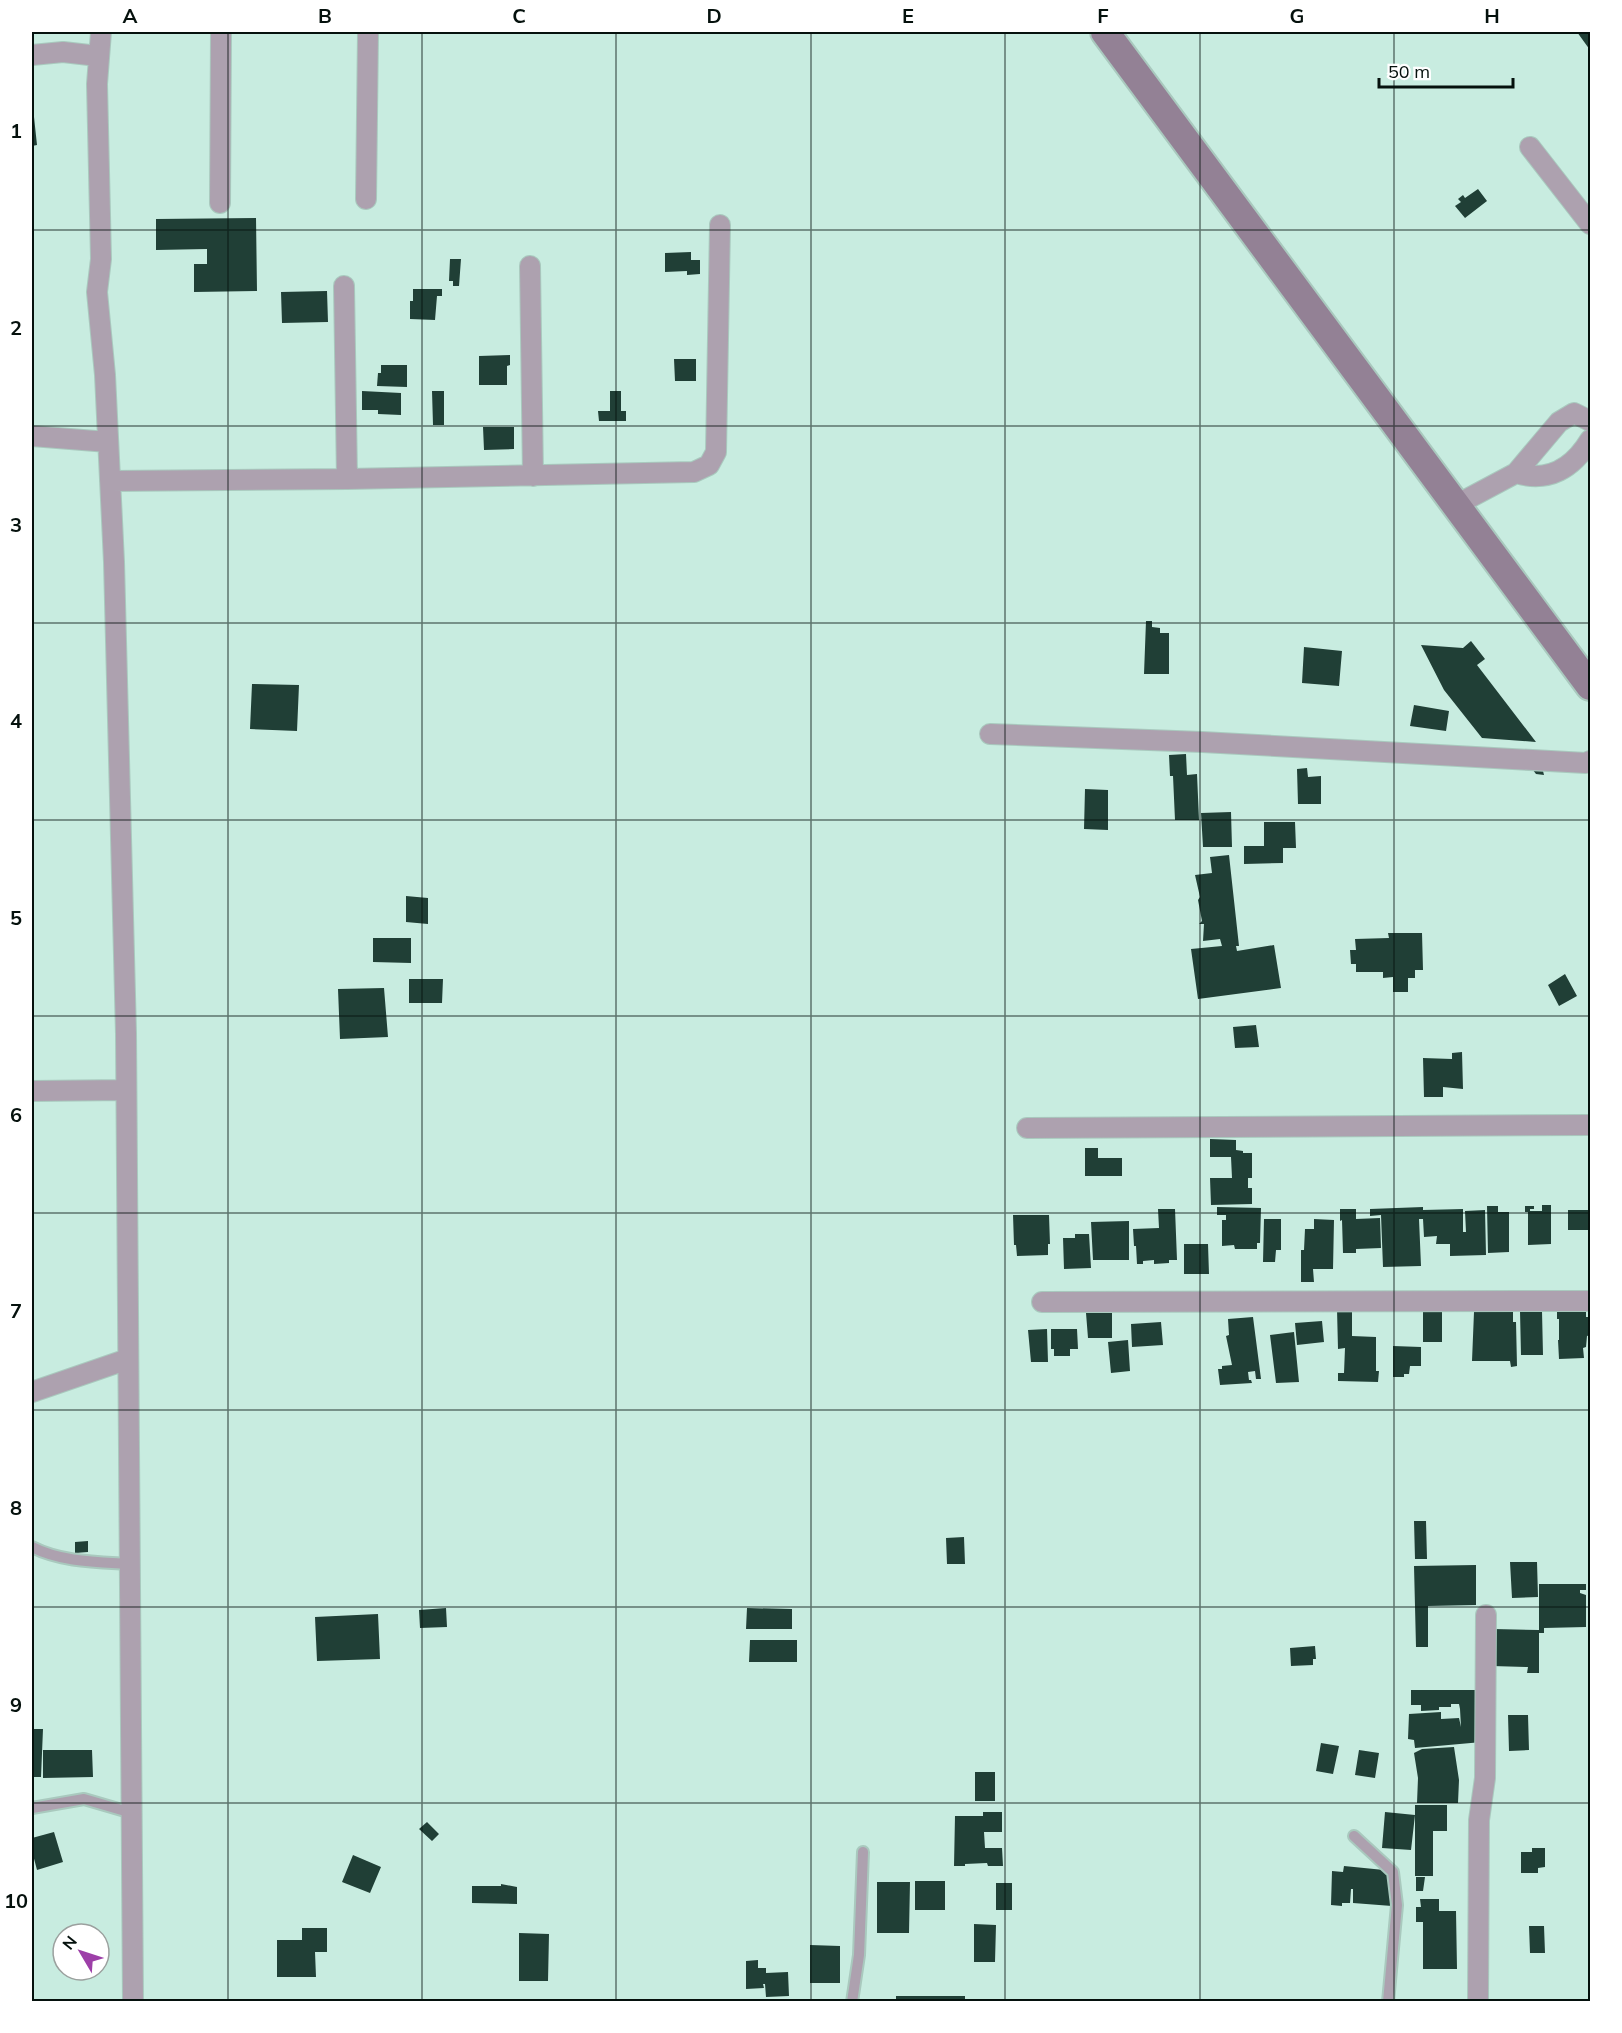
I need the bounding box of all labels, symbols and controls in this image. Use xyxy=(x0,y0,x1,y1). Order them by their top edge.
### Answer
text: A xyxy=(123,3,138,28)
text: B xyxy=(318,3,332,28)
text: C xyxy=(512,3,526,28)
text: D xyxy=(706,3,722,28)
text: E xyxy=(902,3,914,28)
text: F xyxy=(1097,3,1109,28)
text: G xyxy=(1290,3,1304,28)
text: H xyxy=(1484,3,1500,28)
scale bar xyxy=(1379,51,1512,89)
text: 50 m xyxy=(1388,60,1430,83)
text: 1 xyxy=(10,118,22,143)
text: 2 xyxy=(10,315,22,340)
text: 3 xyxy=(10,512,22,537)
text: 4 xyxy=(10,708,22,733)
text: 5 xyxy=(10,905,22,930)
text: 6 xyxy=(10,1102,22,1127)
text: 7 xyxy=(10,1298,22,1323)
text: 8 xyxy=(10,1495,22,1520)
text: 9 xyxy=(10,1692,22,1717)
text: 10 xyxy=(4,1888,28,1913)
north arrow xyxy=(51,1922,111,1982)
text: N xyxy=(58,1932,81,1954)

